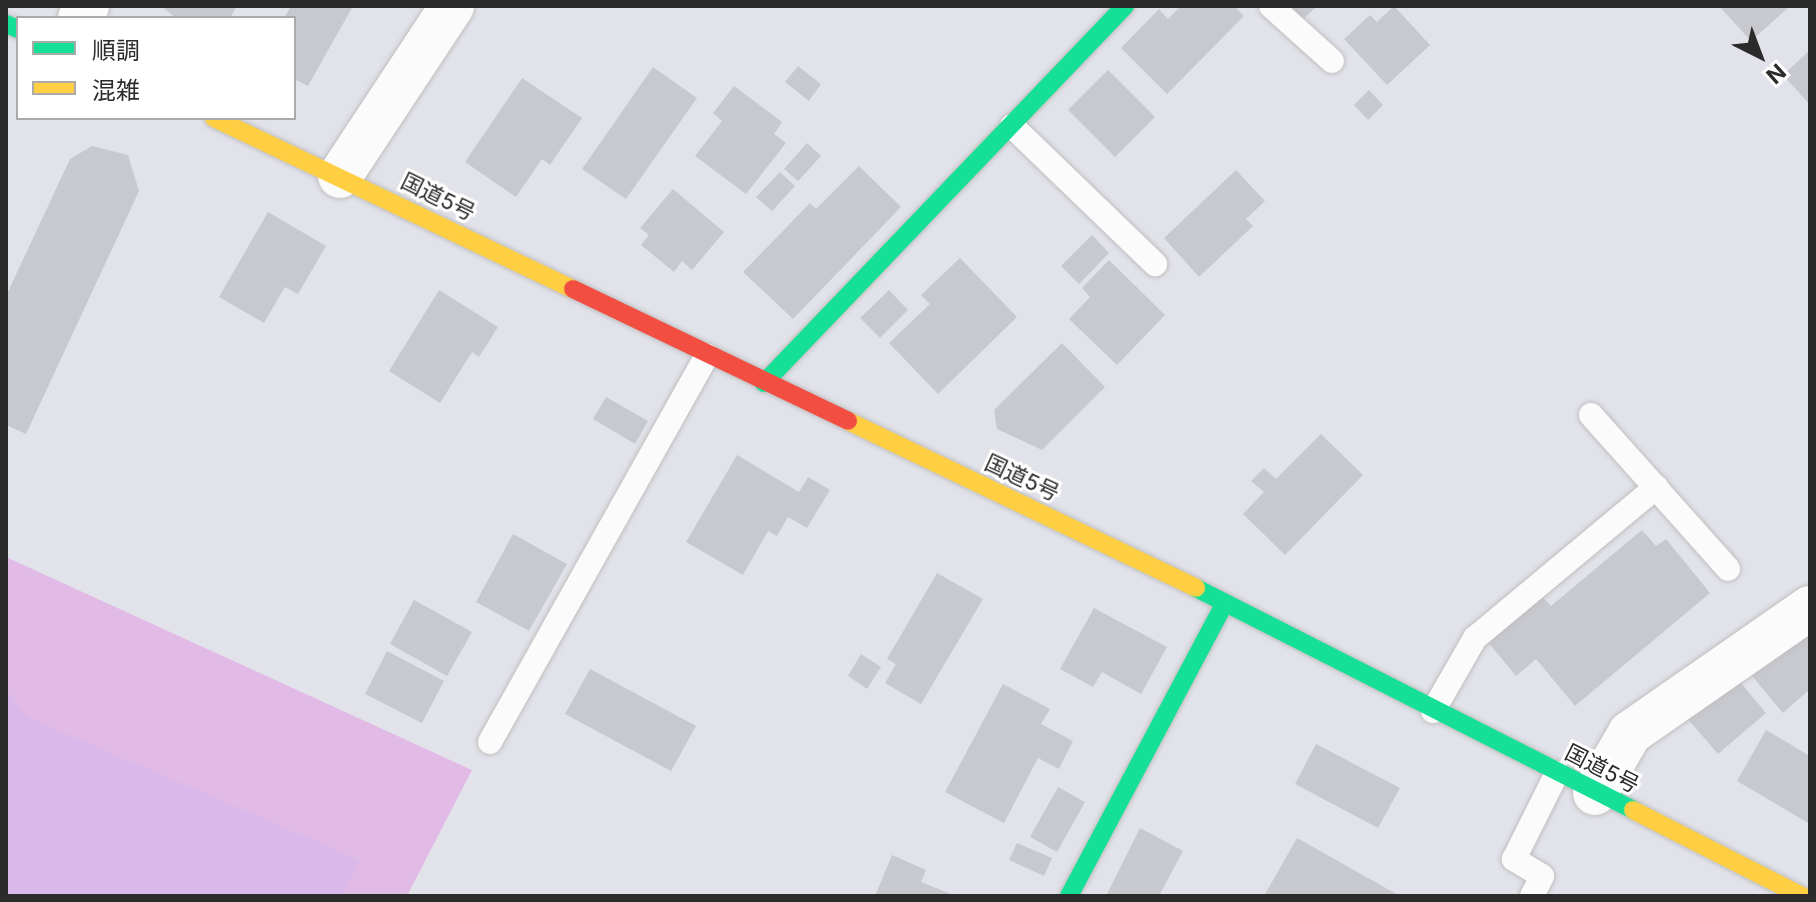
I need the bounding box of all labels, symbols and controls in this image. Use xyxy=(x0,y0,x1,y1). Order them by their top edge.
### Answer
legend xyxy=(16,16,296,120)
north arrow xyxy=(1720,16,1800,96)
text: 順調 xyxy=(92,36,140,65)
text: N xyxy=(1761,59,1791,89)
text: 混雑 xyxy=(92,76,140,105)
street label: 国道5号 xyxy=(397,168,479,226)
street label: 国道5号 xyxy=(980,449,1064,507)
street label: 国道5号 xyxy=(1561,739,1643,799)

